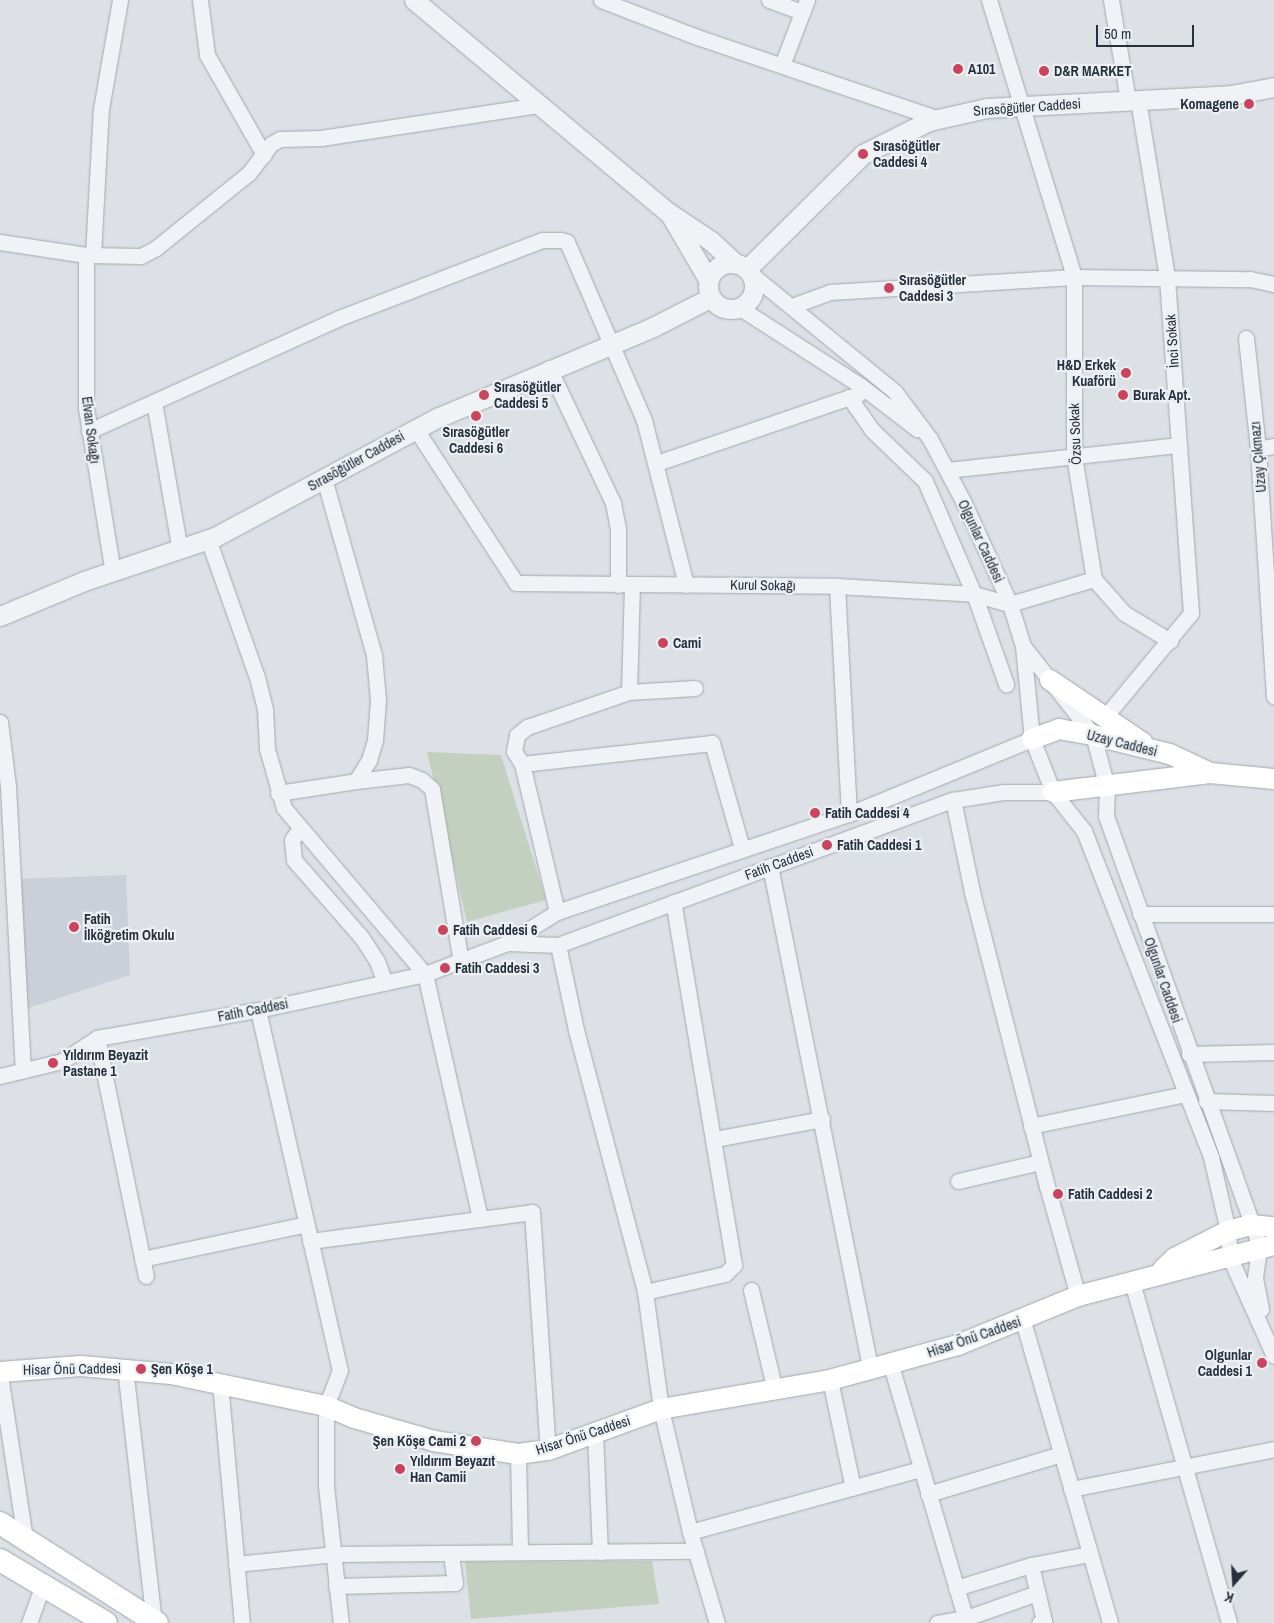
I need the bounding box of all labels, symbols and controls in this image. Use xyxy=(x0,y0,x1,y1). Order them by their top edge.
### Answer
scale bar xyxy=(1099,15,1196,47)
text: 50 m xyxy=(1104,23,1131,44)
place label: A101 xyxy=(968,61,995,77)
marker: A101 xyxy=(952,63,964,75)
place label: D&R MARKET xyxy=(1054,63,1131,79)
marker: D&R MARKET xyxy=(1038,65,1050,77)
street label: Sırasöğütler Caddesi xyxy=(973,95,1081,119)
place label: Komagene xyxy=(1180,96,1239,112)
marker: Komagene xyxy=(1243,98,1255,110)
place label: Sırasöğütler Caddesi 4 xyxy=(873,138,940,170)
marker: Sırasöğütler Caddesi 4 xyxy=(857,148,869,160)
place label: Sırasöğütler Caddesi 3 xyxy=(899,272,966,304)
marker: Sırasöğütler Caddesi 3 xyxy=(883,282,895,294)
street label: İnci Sokak xyxy=(1162,314,1182,368)
place label: H&D Erkek Kuaförü xyxy=(1057,357,1116,390)
marker: H&D Erkek Kuaförü xyxy=(1120,367,1132,379)
place label: Sırasöğütler Caddesi 5 xyxy=(494,379,561,412)
place label: Burak Apt. xyxy=(1133,387,1191,403)
marker: Sırasöğütler Caddesi 5 xyxy=(478,389,490,401)
marker: Burak Apt. xyxy=(1117,389,1129,401)
street label: Elvan Sokağı xyxy=(79,395,103,465)
street label: Özsu Sokak xyxy=(1066,403,1084,465)
marker: Sırasöğütler Caddesi 6 xyxy=(470,410,482,422)
street label: Uzay Çıkmazı xyxy=(1247,421,1269,493)
place label: Sırasöğütler Caddesi 6 xyxy=(443,424,509,457)
street label: Sırasöğütler Caddesi xyxy=(305,428,407,494)
street label: Olgunlar Caddesi xyxy=(955,497,1007,585)
street label: Kurul Sokağı xyxy=(730,576,796,594)
place label: Cami xyxy=(673,635,701,651)
marker: Cami xyxy=(657,637,669,649)
street label: Uzay Caddesi xyxy=(1085,726,1159,760)
place label: Fatih Caddesi 4 xyxy=(825,805,909,821)
marker: Fatih Caddesi 4 xyxy=(809,807,821,819)
place label: Fatih Caddesi 1 xyxy=(837,837,921,853)
marker: Fatih Caddesi 1 xyxy=(821,839,833,851)
street label: Fatih Caddesi xyxy=(743,843,815,883)
place label: Fatih İlköğretim Okulu xyxy=(84,911,175,944)
marker: Fatih İlköğretim Okulu xyxy=(68,921,80,933)
place label: Fatih Caddesi 6 xyxy=(453,922,537,938)
marker: Fatih Caddesi 6 xyxy=(437,924,449,936)
street label: Olgunlar Caddesi xyxy=(1141,935,1185,1025)
place label: Fatih Caddesi 3 xyxy=(455,960,539,976)
marker: Fatih Caddesi 3 xyxy=(439,962,451,974)
street label: Fatih Caddesi xyxy=(216,995,290,1025)
place label: Yıldırım Beyazit Pastane 1 xyxy=(63,1047,148,1080)
marker: Yıldırım Beyazit Pastane 1 xyxy=(47,1057,59,1069)
place label: Fatih Caddesi 2 xyxy=(1068,1186,1152,1202)
marker: Fatih Caddesi 2 xyxy=(1052,1188,1064,1200)
street label: Hisar Önü Caddesi xyxy=(925,1313,1023,1361)
place label: Olgunlar Caddesi 1 xyxy=(1198,1347,1252,1380)
marker: Olgunlar Caddesi 1 xyxy=(1256,1357,1268,1369)
street label: Hisar Önü Caddesi xyxy=(23,1360,121,1378)
place label: Şen Köşe 1 xyxy=(151,1361,213,1377)
marker: Şen Köşe 1 xyxy=(135,1363,147,1375)
street label: Hisar Önü Caddesi xyxy=(534,1412,632,1458)
place label: Şen Köşe Cami 2 xyxy=(373,1433,466,1449)
marker: Şen Köşe Cami 2 xyxy=(470,1435,482,1447)
place label: Yıldırım Beyazıt Han Camii xyxy=(410,1453,495,1485)
marker: Yıldırım Beyazıt Han Camii xyxy=(394,1463,406,1475)
north arrow xyxy=(1209,1558,1259,1608)
text: K xyxy=(1222,1587,1236,1607)

